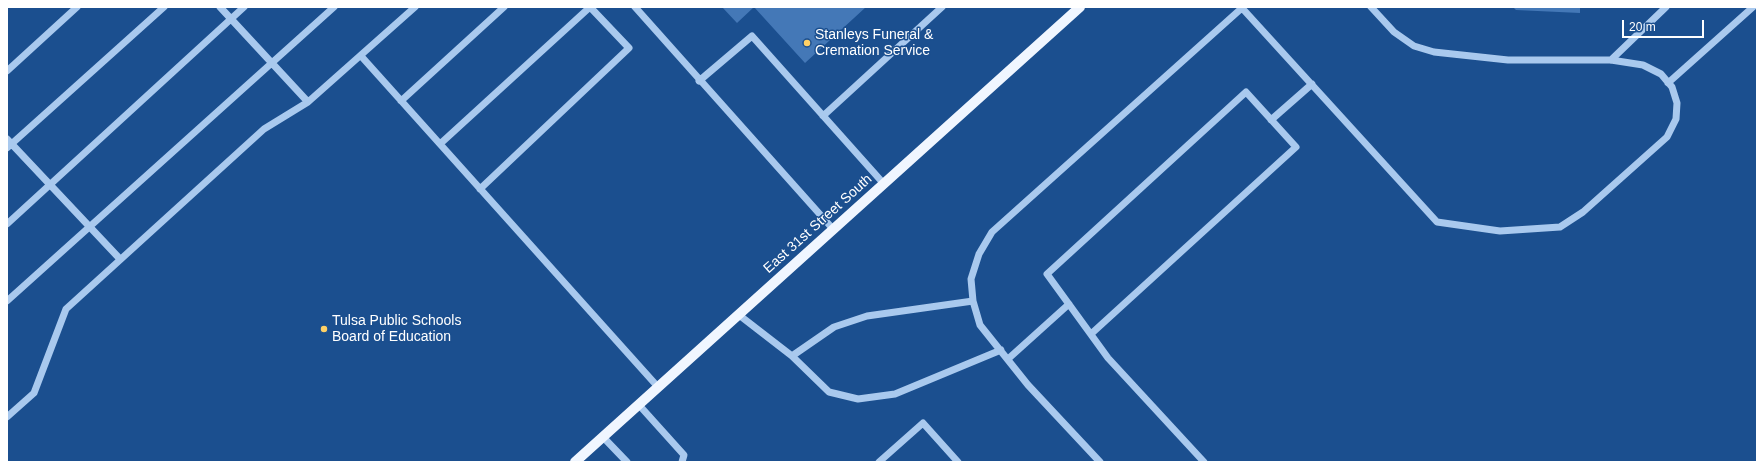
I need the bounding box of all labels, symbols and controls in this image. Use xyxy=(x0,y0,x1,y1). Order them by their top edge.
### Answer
scale bar xyxy=(1624,12,1706,38)
text: 20 m xyxy=(1629,20,1656,34)
place label: Stanleys Funeral & Cremation Service xyxy=(815,27,933,60)
marker: Stanleys Funeral & Cremation Service xyxy=(802,38,812,48)
street label: East 31st Street South xyxy=(760,171,876,277)
place label: Tulsa Public Schools Board of Education xyxy=(332,313,461,346)
marker: Tulsa Public Schools Board of Education xyxy=(319,324,329,334)

